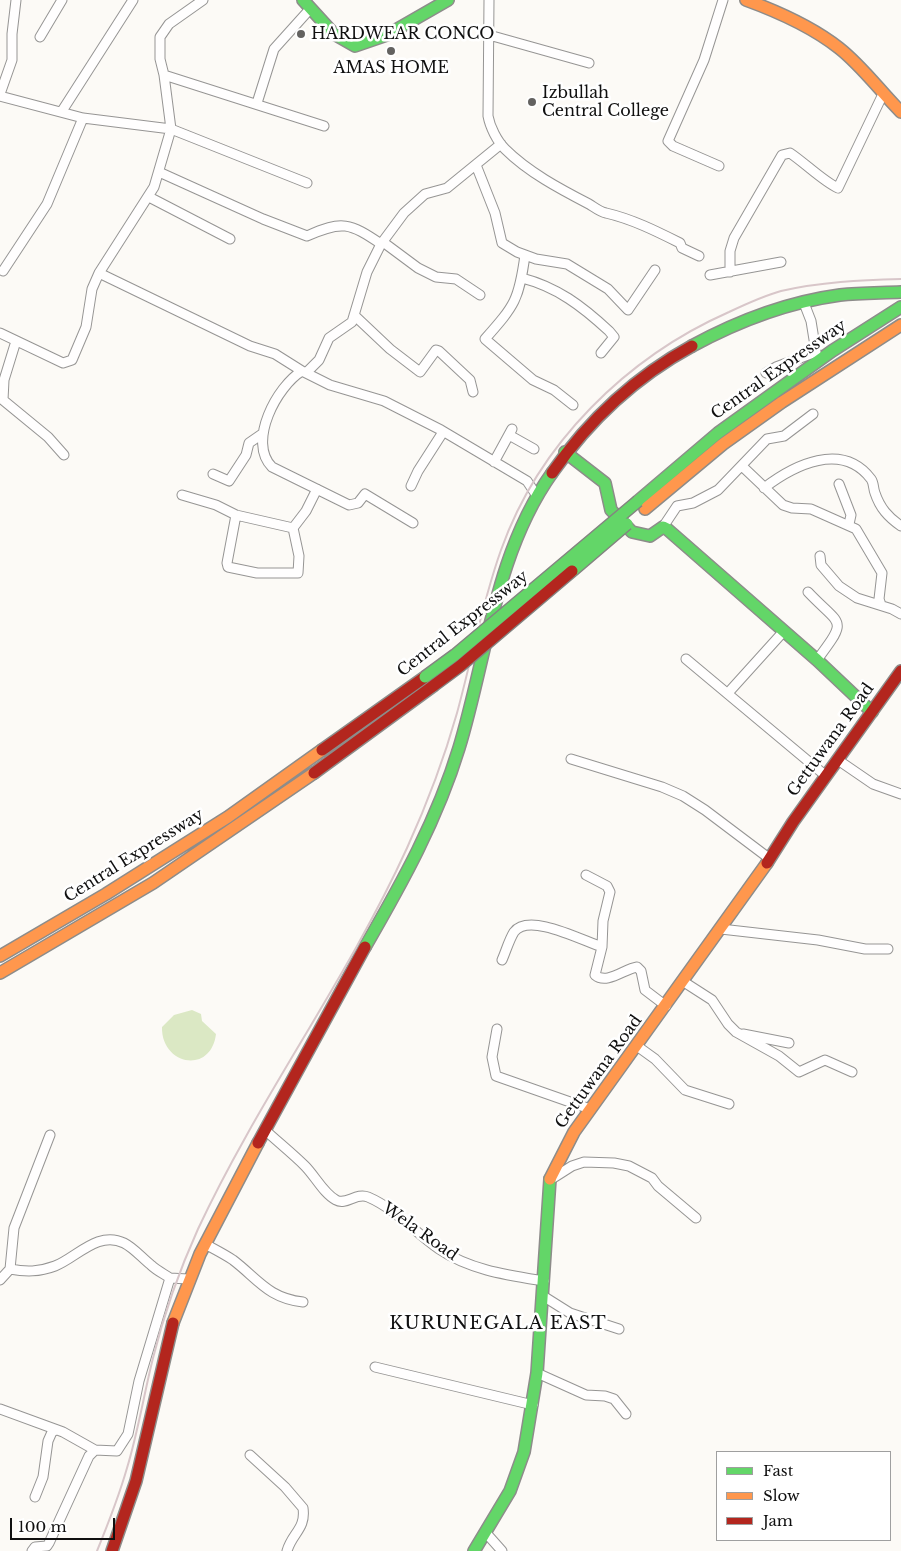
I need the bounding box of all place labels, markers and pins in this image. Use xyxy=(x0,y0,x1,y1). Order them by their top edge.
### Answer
place label: HARDWEAR CONCO xyxy=(311,24,494,44)
marker: HARDWEAR CONCO xyxy=(295,28,307,40)
marker: AMAS HOME xyxy=(385,45,397,57)
place label: AMAS HOME xyxy=(333,58,449,78)
place label: Izbullah Central College xyxy=(542,83,669,121)
marker: Izbullah Central College xyxy=(526,96,538,108)

